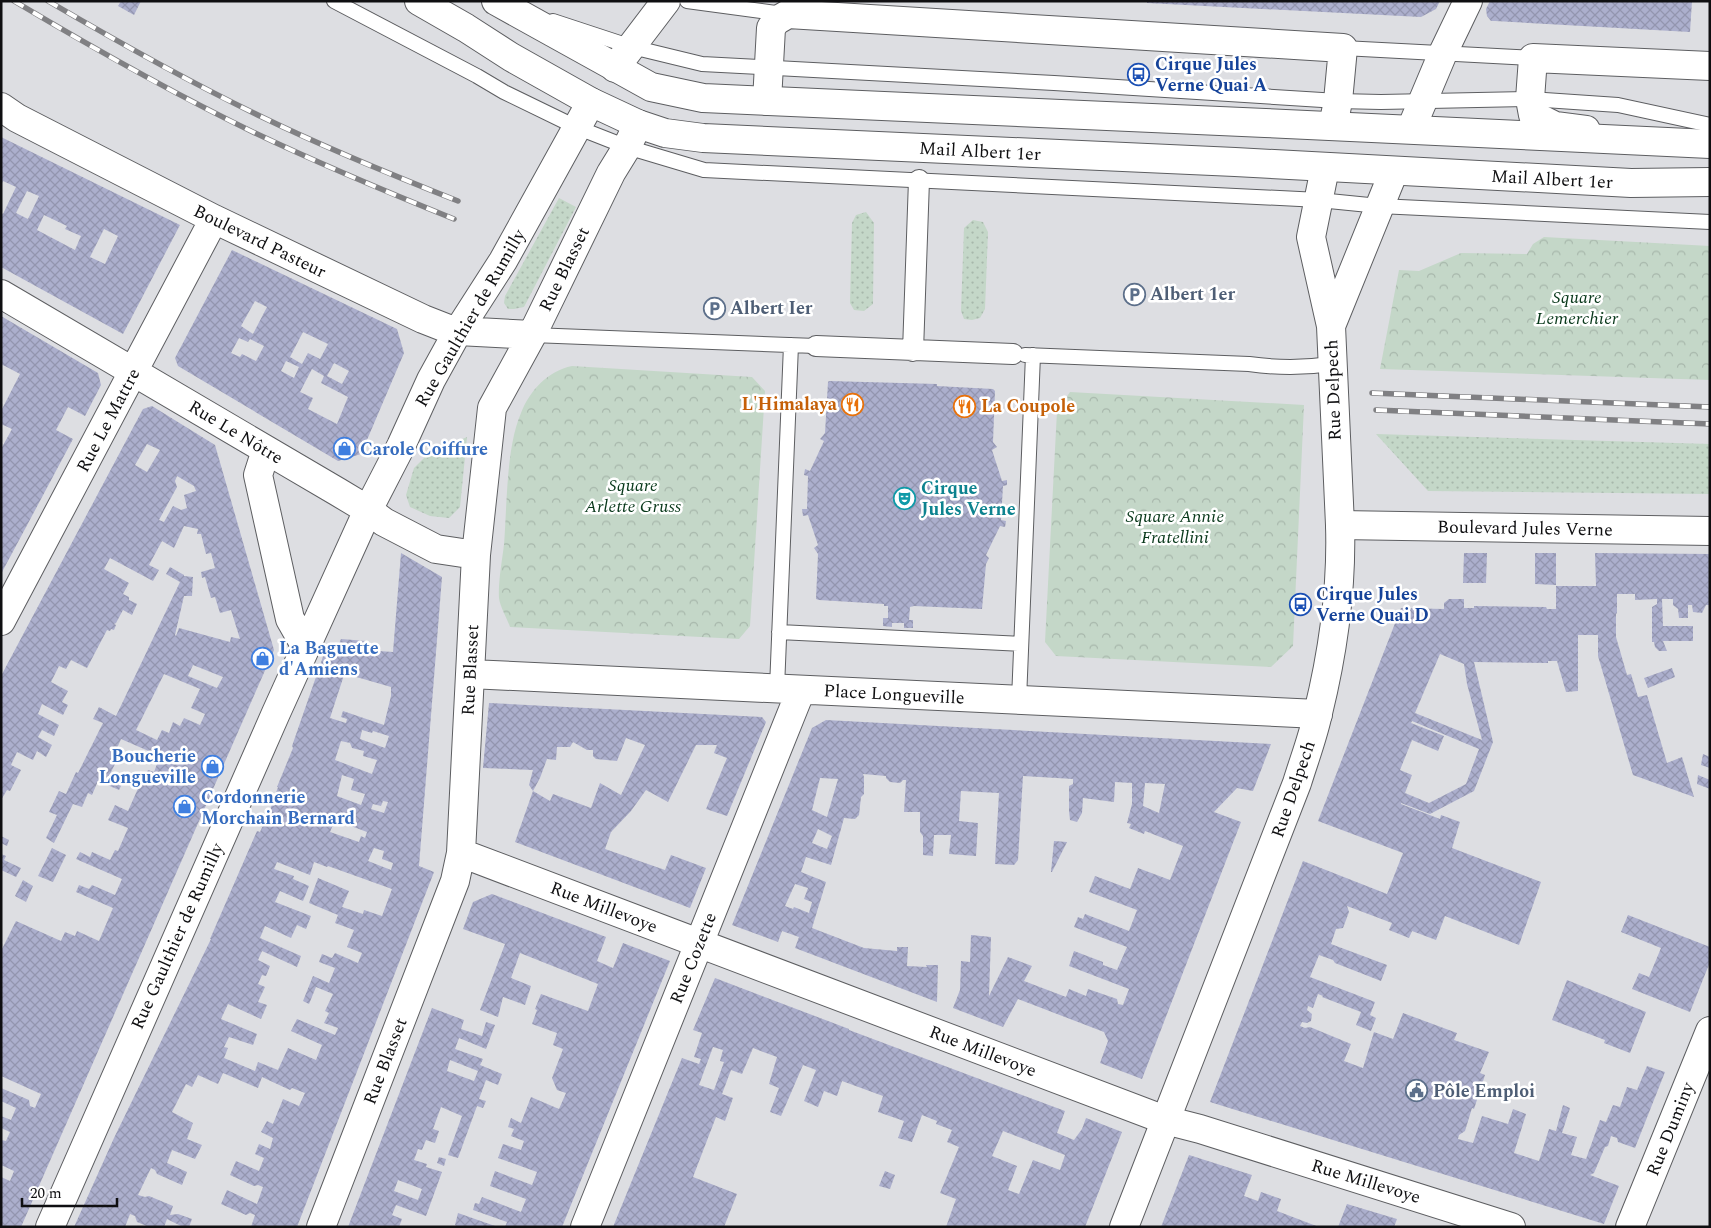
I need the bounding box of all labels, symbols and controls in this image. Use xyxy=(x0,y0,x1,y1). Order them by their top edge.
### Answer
place label: Cirque Jules Verne Quai A xyxy=(1155,51,1267,99)
bus stop icon: Cirque Jules Verne Quai A xyxy=(1127,62,1151,86)
street label: Mail Albert 1er xyxy=(918,135,1042,168)
street label: Mail Albert 1er xyxy=(1490,163,1614,196)
street label: Boulevard Pasteur xyxy=(189,198,331,285)
street label: Rue Blasset xyxy=(532,222,597,316)
street label: Rue Gaulthier de Rumilly xyxy=(408,223,533,412)
place label: Albert 1er xyxy=(1150,281,1236,308)
parking icon: Albert 1er xyxy=(1122,282,1146,306)
park label: Square Lemerchier xyxy=(1536,284,1619,332)
place label: Albert Ier xyxy=(730,295,813,322)
parking icon: Albert Ier xyxy=(702,296,726,320)
street label: Rue Delpech xyxy=(1318,339,1349,441)
street label: Rue Le Mattre xyxy=(70,363,147,477)
place label: L'Himalaya xyxy=(741,391,838,418)
restaurant icon: L'Himalaya xyxy=(841,392,865,416)
street label: Rue Le Nôtre xyxy=(183,393,288,471)
place label: La Coupole xyxy=(981,393,1075,420)
restaurant icon: La Coupole xyxy=(953,394,977,418)
place label: Carole Coiffure xyxy=(360,436,488,463)
shop icon: Carole Coiffure xyxy=(332,437,356,461)
park label: Square Arlette Gruss xyxy=(584,472,682,520)
place label: Cirque Jules Verne xyxy=(921,475,1016,523)
theatre icon: Cirque Jules Verne xyxy=(893,486,917,510)
park label: Square Annie Fratellini xyxy=(1126,503,1224,551)
street label: Boulevard Jules Verne xyxy=(1437,513,1613,544)
place label: Cirque Jules Verne Quai D xyxy=(1316,581,1429,629)
bus stop icon: Cirque Jules Verne Quai D xyxy=(1288,592,1312,616)
street label: Rue Blasset xyxy=(455,624,486,716)
place label: La Baguette d'Amiens xyxy=(279,635,379,683)
shop icon: La Baguette d'Amiens xyxy=(251,646,275,670)
street label: Place Longueville xyxy=(823,677,965,712)
street label: Rue Delpech xyxy=(1264,737,1323,841)
place label: Boucherie Longueville xyxy=(99,743,196,791)
shop icon: Boucherie Longueville xyxy=(200,754,224,778)
place label: Cordonnerie Morchain Bernard xyxy=(201,784,356,832)
shop icon: Cordonnerie Morchain Bernard xyxy=(173,795,197,819)
street label: Rue Gaulthier de Rumilly xyxy=(124,837,231,1034)
street label: Rue Millevoye xyxy=(546,875,661,940)
street label: Rue Cozette xyxy=(663,908,724,1008)
street label: Rue Blasset xyxy=(356,1014,414,1109)
street label: Rue Millevoye xyxy=(925,1019,1040,1084)
street label: Rue Duminy xyxy=(1639,1077,1702,1180)
place label: Pôle Emploi xyxy=(1433,1078,1535,1105)
public building icon: Pôle Emploi xyxy=(1405,1079,1429,1103)
street label: Rue Millevoye xyxy=(1308,1152,1424,1211)
scale bar xyxy=(22,1176,118,1208)
text: 20 m xyxy=(30,1182,62,1205)

